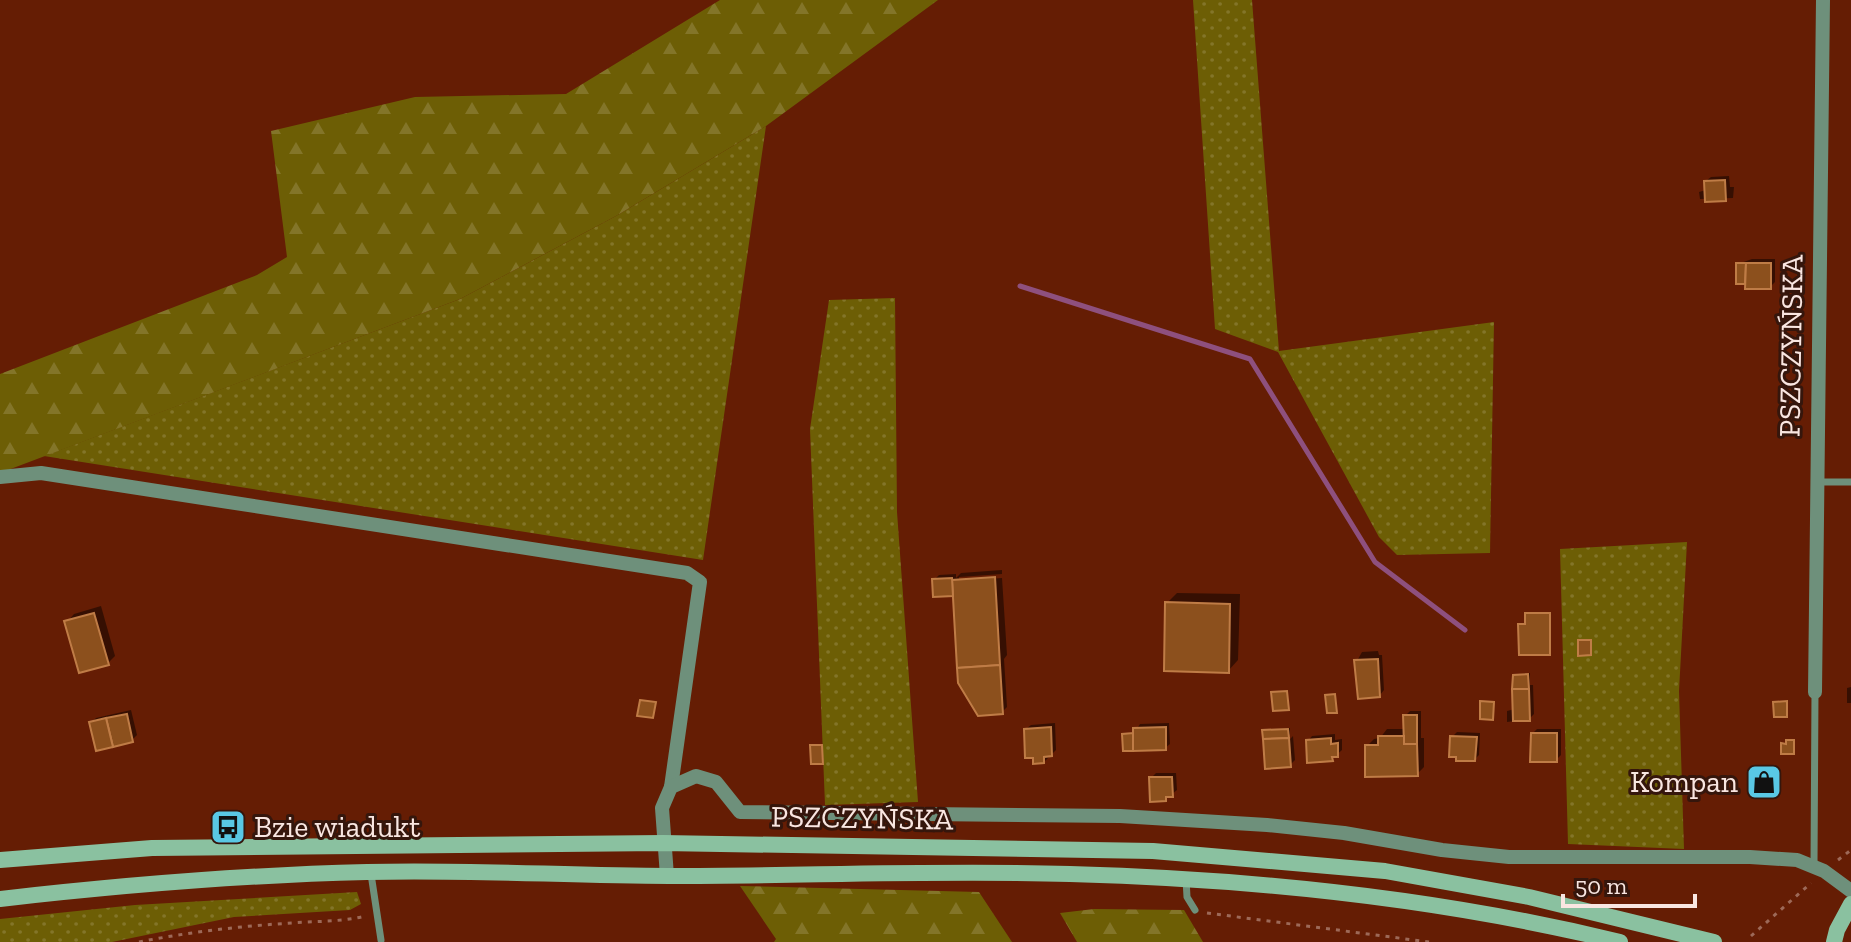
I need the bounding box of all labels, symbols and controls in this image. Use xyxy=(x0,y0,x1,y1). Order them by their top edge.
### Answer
street label: PSZCZYŃSKA xyxy=(1771,254,1811,437)
shop icon: Kompan xyxy=(1745,763,1783,801)
place label: Kompan xyxy=(1630,764,1738,800)
street label: PSZCZYŃSKA xyxy=(771,798,954,838)
bus stop icon: Bzie wiadukt xyxy=(209,808,247,846)
place label: Bzie wiadukt xyxy=(254,809,420,845)
scale bar xyxy=(1563,858,1695,908)
text: 50 m xyxy=(1575,871,1628,900)

